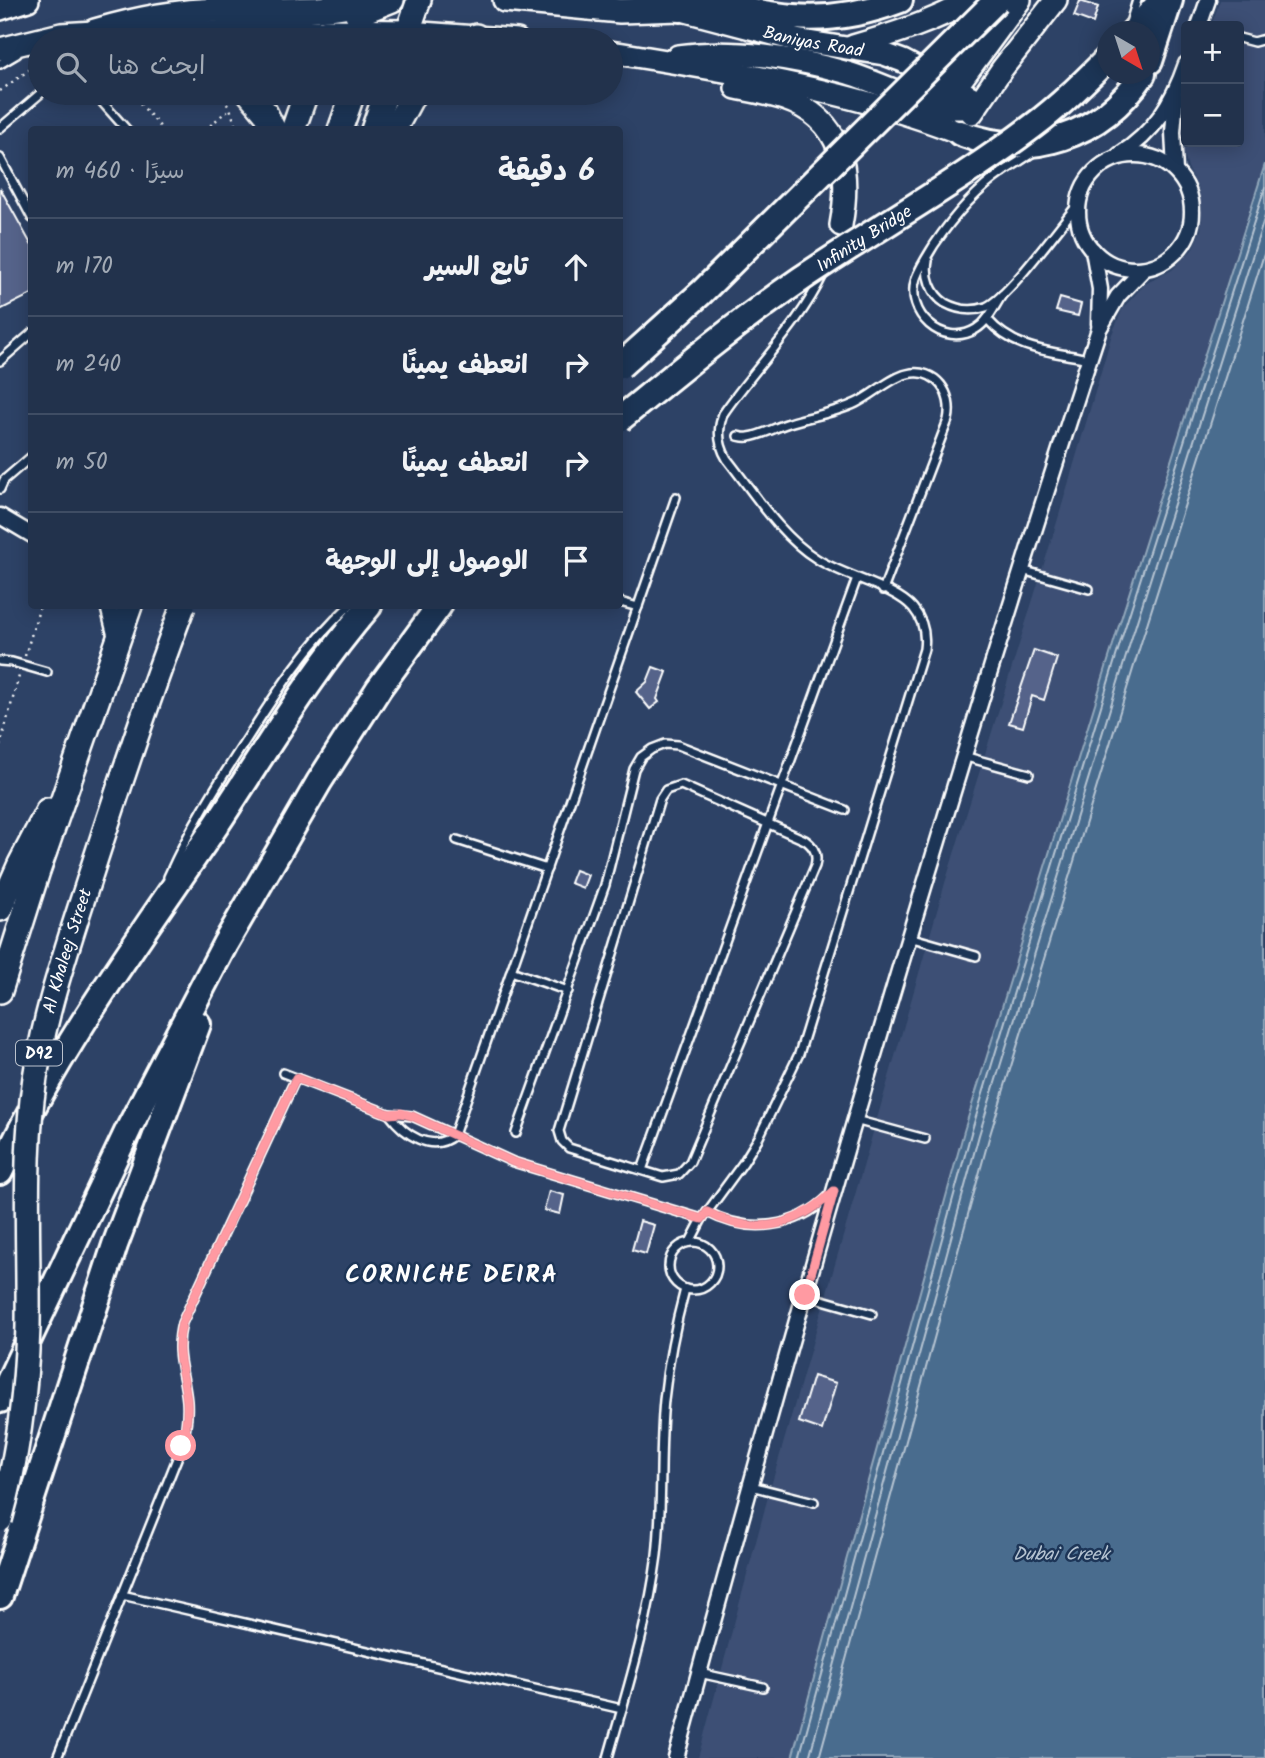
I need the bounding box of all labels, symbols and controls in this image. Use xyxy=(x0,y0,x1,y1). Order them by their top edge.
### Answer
street label: Baniyas Road xyxy=(759,19,866,67)
north arrow xyxy=(1097,21,1160,84)
map controls xyxy=(1181,21,1244,147)
button: + xyxy=(1181,21,1244,84)
search box xyxy=(28,28,623,105)
text: ابحث هنا xyxy=(108,46,205,88)
icon: search xyxy=(52,48,90,86)
button: − xyxy=(1181,84,1244,147)
text: 6 دقيقة xyxy=(498,148,595,196)
text: سيرًا · 460 m xyxy=(56,154,184,190)
street label: Infinity Bridge xyxy=(811,198,918,281)
text: تابع السير xyxy=(425,247,528,289)
icon: ahead xyxy=(557,248,595,286)
text: 170 m xyxy=(56,249,113,285)
text: انعطف يمينًا xyxy=(402,345,528,387)
icon: right xyxy=(557,346,595,384)
text: 240 m xyxy=(56,347,121,383)
text: انعطف يمينًا xyxy=(402,443,528,485)
icon: right xyxy=(557,444,595,482)
text: 50 m xyxy=(56,445,107,481)
text: الوصول إلى الوجهة xyxy=(325,541,528,583)
icon: arrive xyxy=(557,542,595,580)
street label: Al Khaleej Street xyxy=(36,884,101,1017)
road number: D92 xyxy=(16,1040,62,1065)
district label: CORNICHE DEIRA xyxy=(345,1256,559,1295)
route end xyxy=(789,1279,820,1310)
route start xyxy=(165,1430,196,1461)
water label: Dubai Creek xyxy=(1013,1540,1112,1570)

